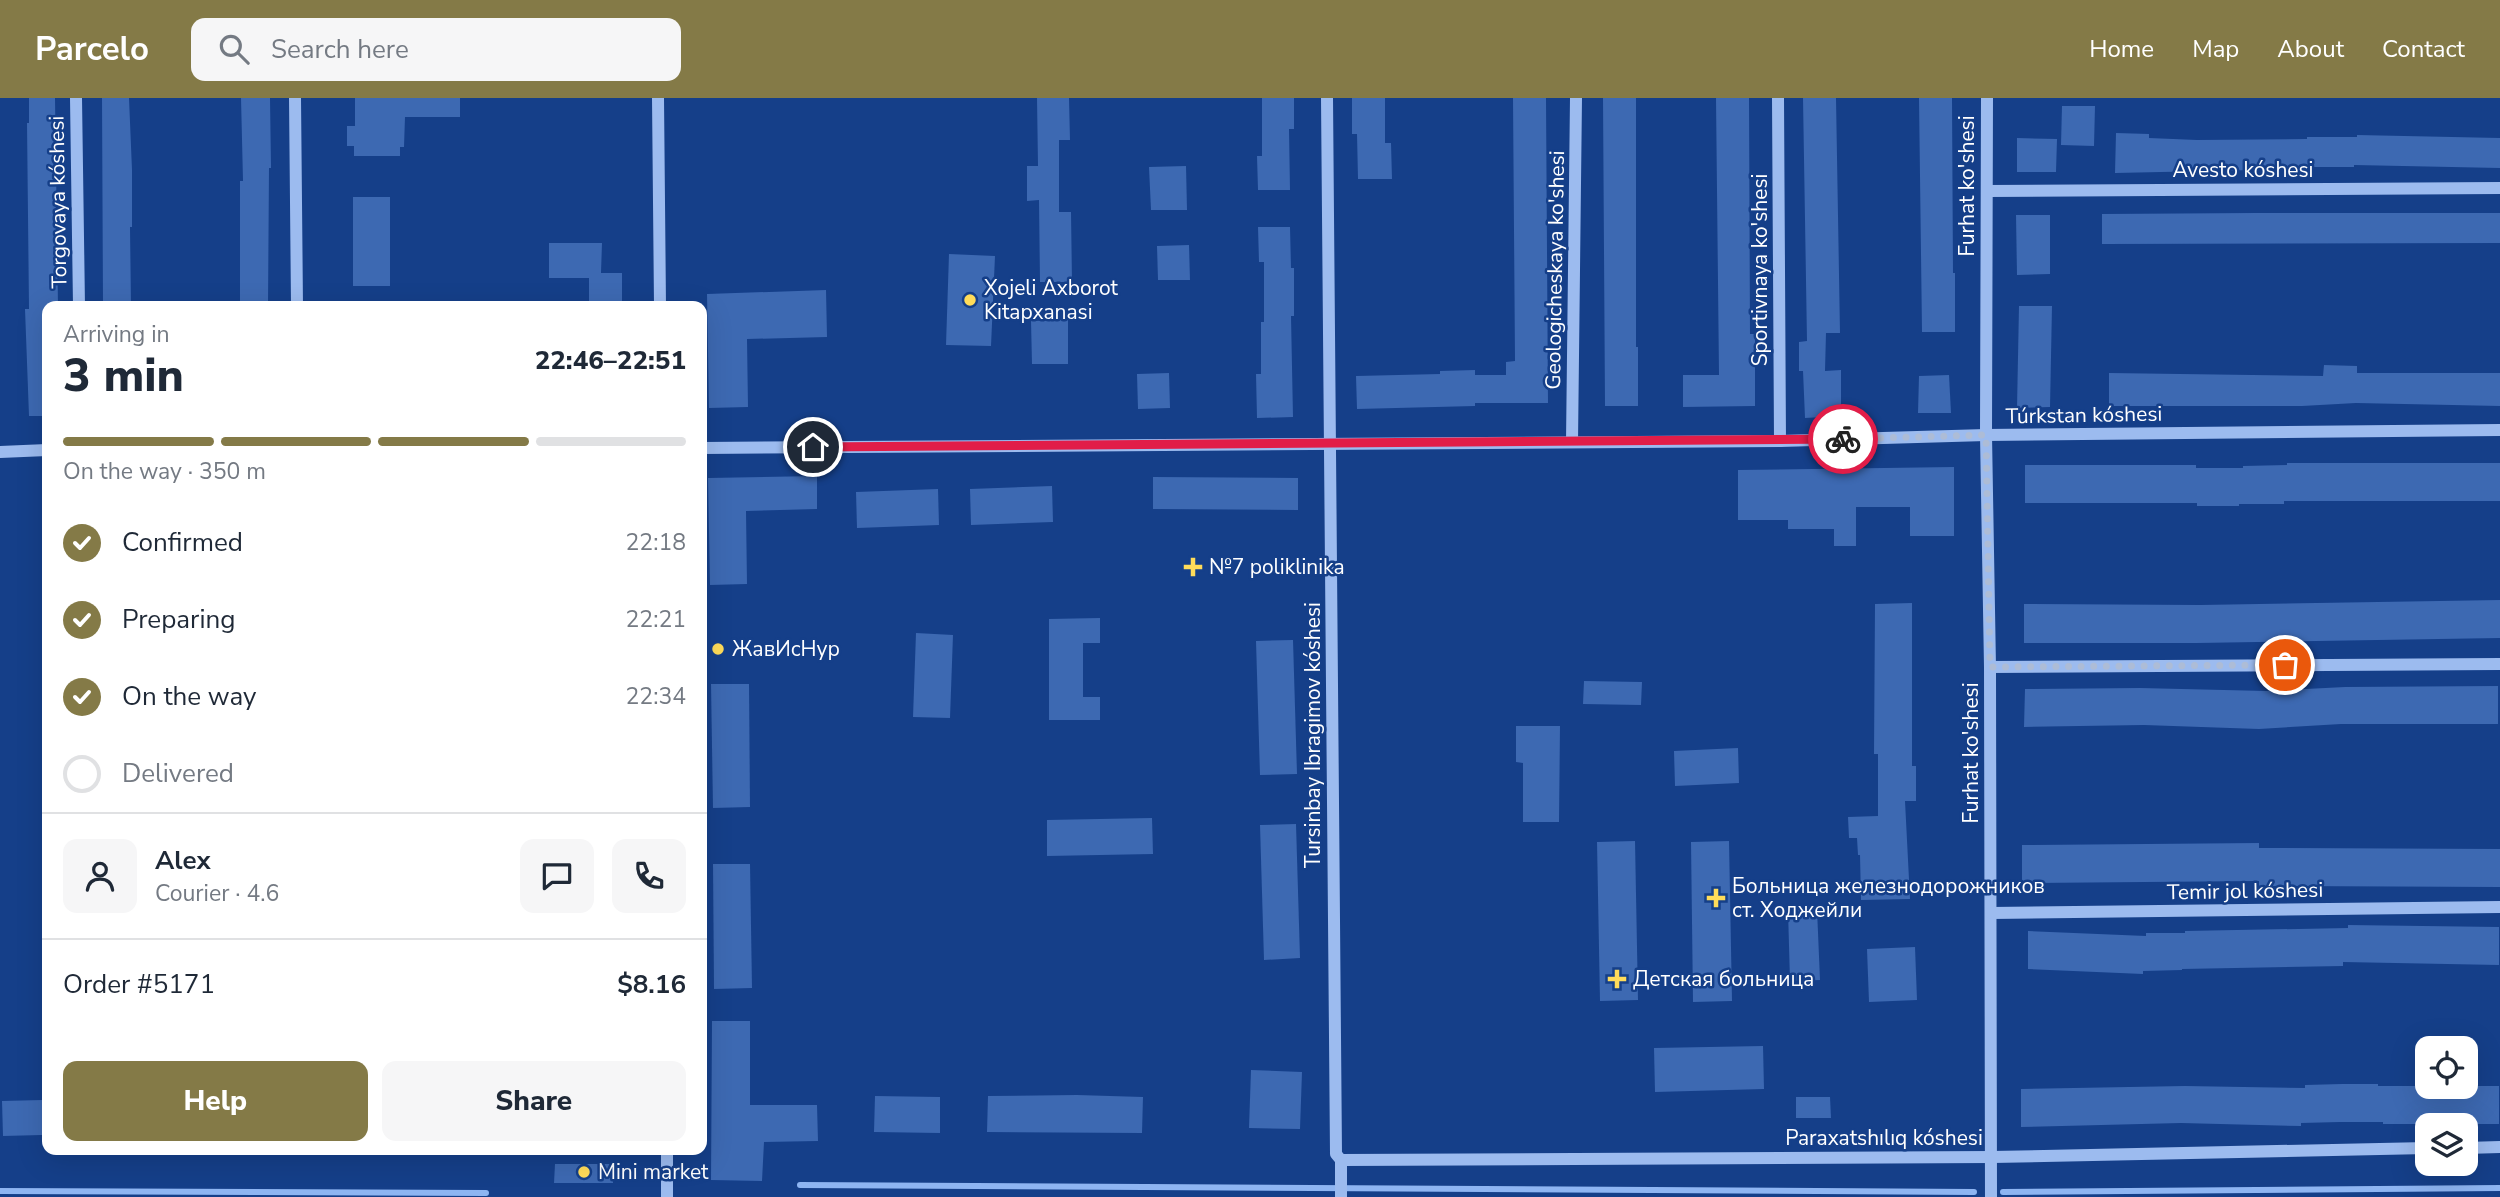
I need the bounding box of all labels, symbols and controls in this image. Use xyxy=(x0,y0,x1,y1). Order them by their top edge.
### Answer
search box xyxy=(191,18,681,81)
text: Parcelo xyxy=(35,27,149,72)
icon: search xyxy=(215,30,253,68)
text: Search here xyxy=(271,32,409,67)
text: Home xyxy=(2089,33,2154,65)
text: Map xyxy=(2192,33,2239,65)
text: About xyxy=(2277,33,2344,65)
text: Contact xyxy=(2382,33,2465,65)
street label: Torgovaya kóshesi xyxy=(42,115,74,289)
street label: Furhat ko'shesi xyxy=(1953,115,1981,257)
street label: Geologicheskaya ko'shesi xyxy=(1539,150,1571,390)
street label: Avesto kóshesi xyxy=(2173,156,2314,184)
street label: Sportivnaya ko'shesi xyxy=(1746,174,1774,366)
place label: Xojeli Axborot Kitapxanasi xyxy=(984,274,1119,326)
marker: Xojeli Axborot Kitapxanasi xyxy=(962,292,978,308)
text: Arriving in xyxy=(63,319,170,350)
text: 22:46–22:51 xyxy=(535,343,686,378)
text: 3 min xyxy=(63,344,184,407)
street label: Túrkstan kóshesi xyxy=(2005,400,2163,430)
courier xyxy=(1808,404,1878,474)
pin xyxy=(783,417,843,477)
icon: bike xyxy=(1824,420,1862,458)
icon: home xyxy=(794,428,832,466)
text: On the way · 350 m xyxy=(63,456,266,487)
icon: check xyxy=(63,524,101,562)
text: Confirmed xyxy=(122,525,243,560)
text: 22:18 xyxy=(626,527,686,558)
place label: №7 poliklinika xyxy=(1209,553,1345,581)
marker: №7 poliklinika xyxy=(1183,557,1203,577)
icon: check xyxy=(63,601,101,639)
text: Preparing xyxy=(122,602,235,637)
street label: Tursinbay Ibragimov kóshesi xyxy=(1299,602,1327,868)
text: 22:21 xyxy=(626,604,686,635)
place label: ЖавИсНур xyxy=(732,635,840,663)
pin xyxy=(2255,635,2315,695)
marker: ЖавИсНур xyxy=(710,641,726,657)
icon: bag xyxy=(2266,646,2304,684)
icon: check xyxy=(63,678,101,716)
text: On the way xyxy=(122,679,256,714)
text: 22:34 xyxy=(626,681,686,712)
street label: Furhat ko'shesi xyxy=(1957,682,1985,824)
text: Delivered xyxy=(122,756,234,791)
button: person xyxy=(63,839,137,913)
button: chat xyxy=(520,839,594,913)
button: phone xyxy=(612,839,686,913)
text: Alex xyxy=(155,843,211,878)
place label: Больница железнодорожников ст. Ходжейли xyxy=(1732,872,2045,924)
street label: Temir jol kóshesi xyxy=(2167,876,2323,906)
text: Courier · 4.6 xyxy=(155,878,279,909)
marker: Больница железнодорожников ст. Ходжейли xyxy=(1706,888,1726,908)
place label: Детская больница xyxy=(1633,965,1814,993)
text: Order #5171 xyxy=(63,967,215,1002)
text: $8.16 xyxy=(617,967,686,1002)
marker: Детская больница xyxy=(1607,969,1627,989)
map controls xyxy=(2415,1036,2478,1176)
button: locate xyxy=(2415,1036,2478,1099)
button: Help xyxy=(63,1061,368,1141)
button: Share xyxy=(382,1061,686,1141)
button: layers xyxy=(2415,1113,2478,1176)
street label: Paraxatshılıq kóshesi xyxy=(1785,1124,1983,1152)
place label: Mini market xyxy=(598,1158,709,1186)
marker: Mini market xyxy=(576,1164,592,1180)

